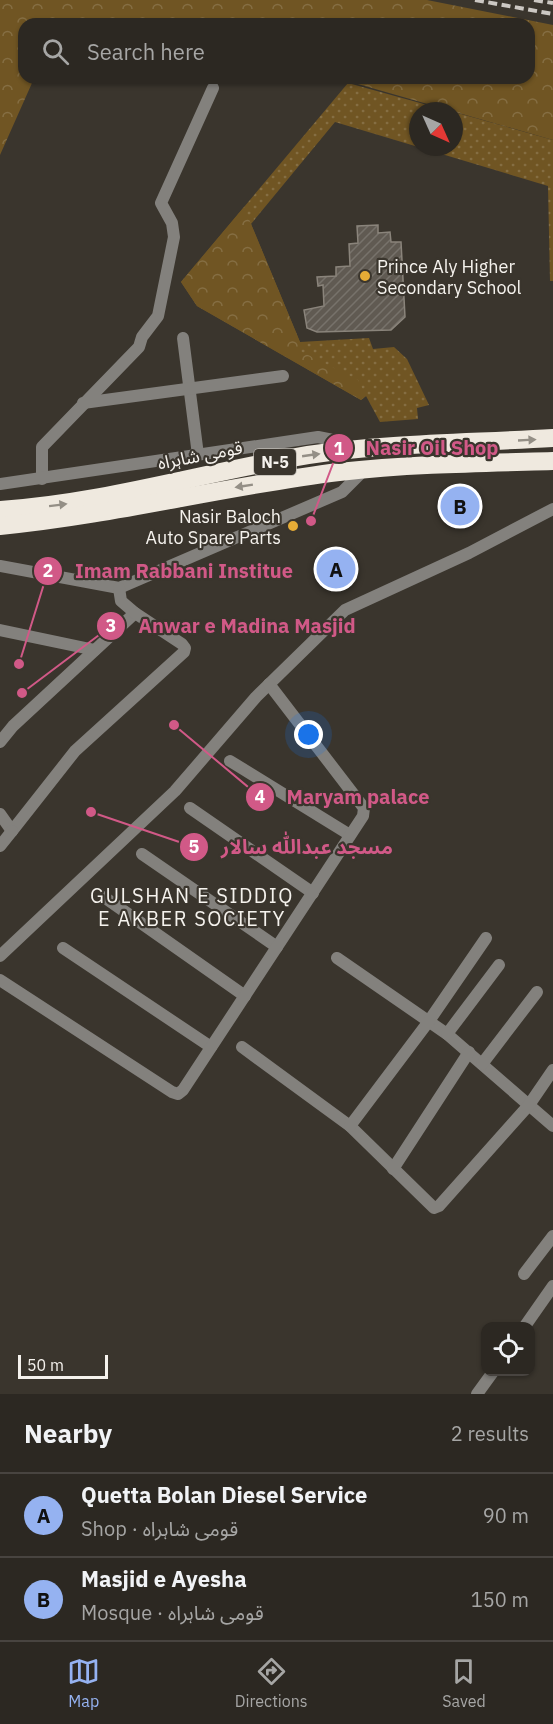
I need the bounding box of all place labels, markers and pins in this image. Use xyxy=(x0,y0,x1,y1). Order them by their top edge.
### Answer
place label: Prince Aly Higher Secondary School xyxy=(377,255,522,299)
marker: Prince Aly Higher Secondary School xyxy=(358,269,372,283)
callout: Nasir Oil Shop xyxy=(324,429,511,467)
pin: B xyxy=(440,484,480,528)
place label: Nasir Baloch Auto Spare Parts xyxy=(145,505,281,549)
marker: Nasir Baloch Auto Spare Parts xyxy=(286,519,300,533)
pin: A xyxy=(316,546,356,592)
callout: Imam Rabbani Institue xyxy=(33,552,304,590)
callout: Anwar e Madina Masjid xyxy=(96,607,368,645)
callout: Maryam palace xyxy=(245,778,441,816)
callout: مسجد عبداللّٰہ سالار xyxy=(179,828,405,866)

